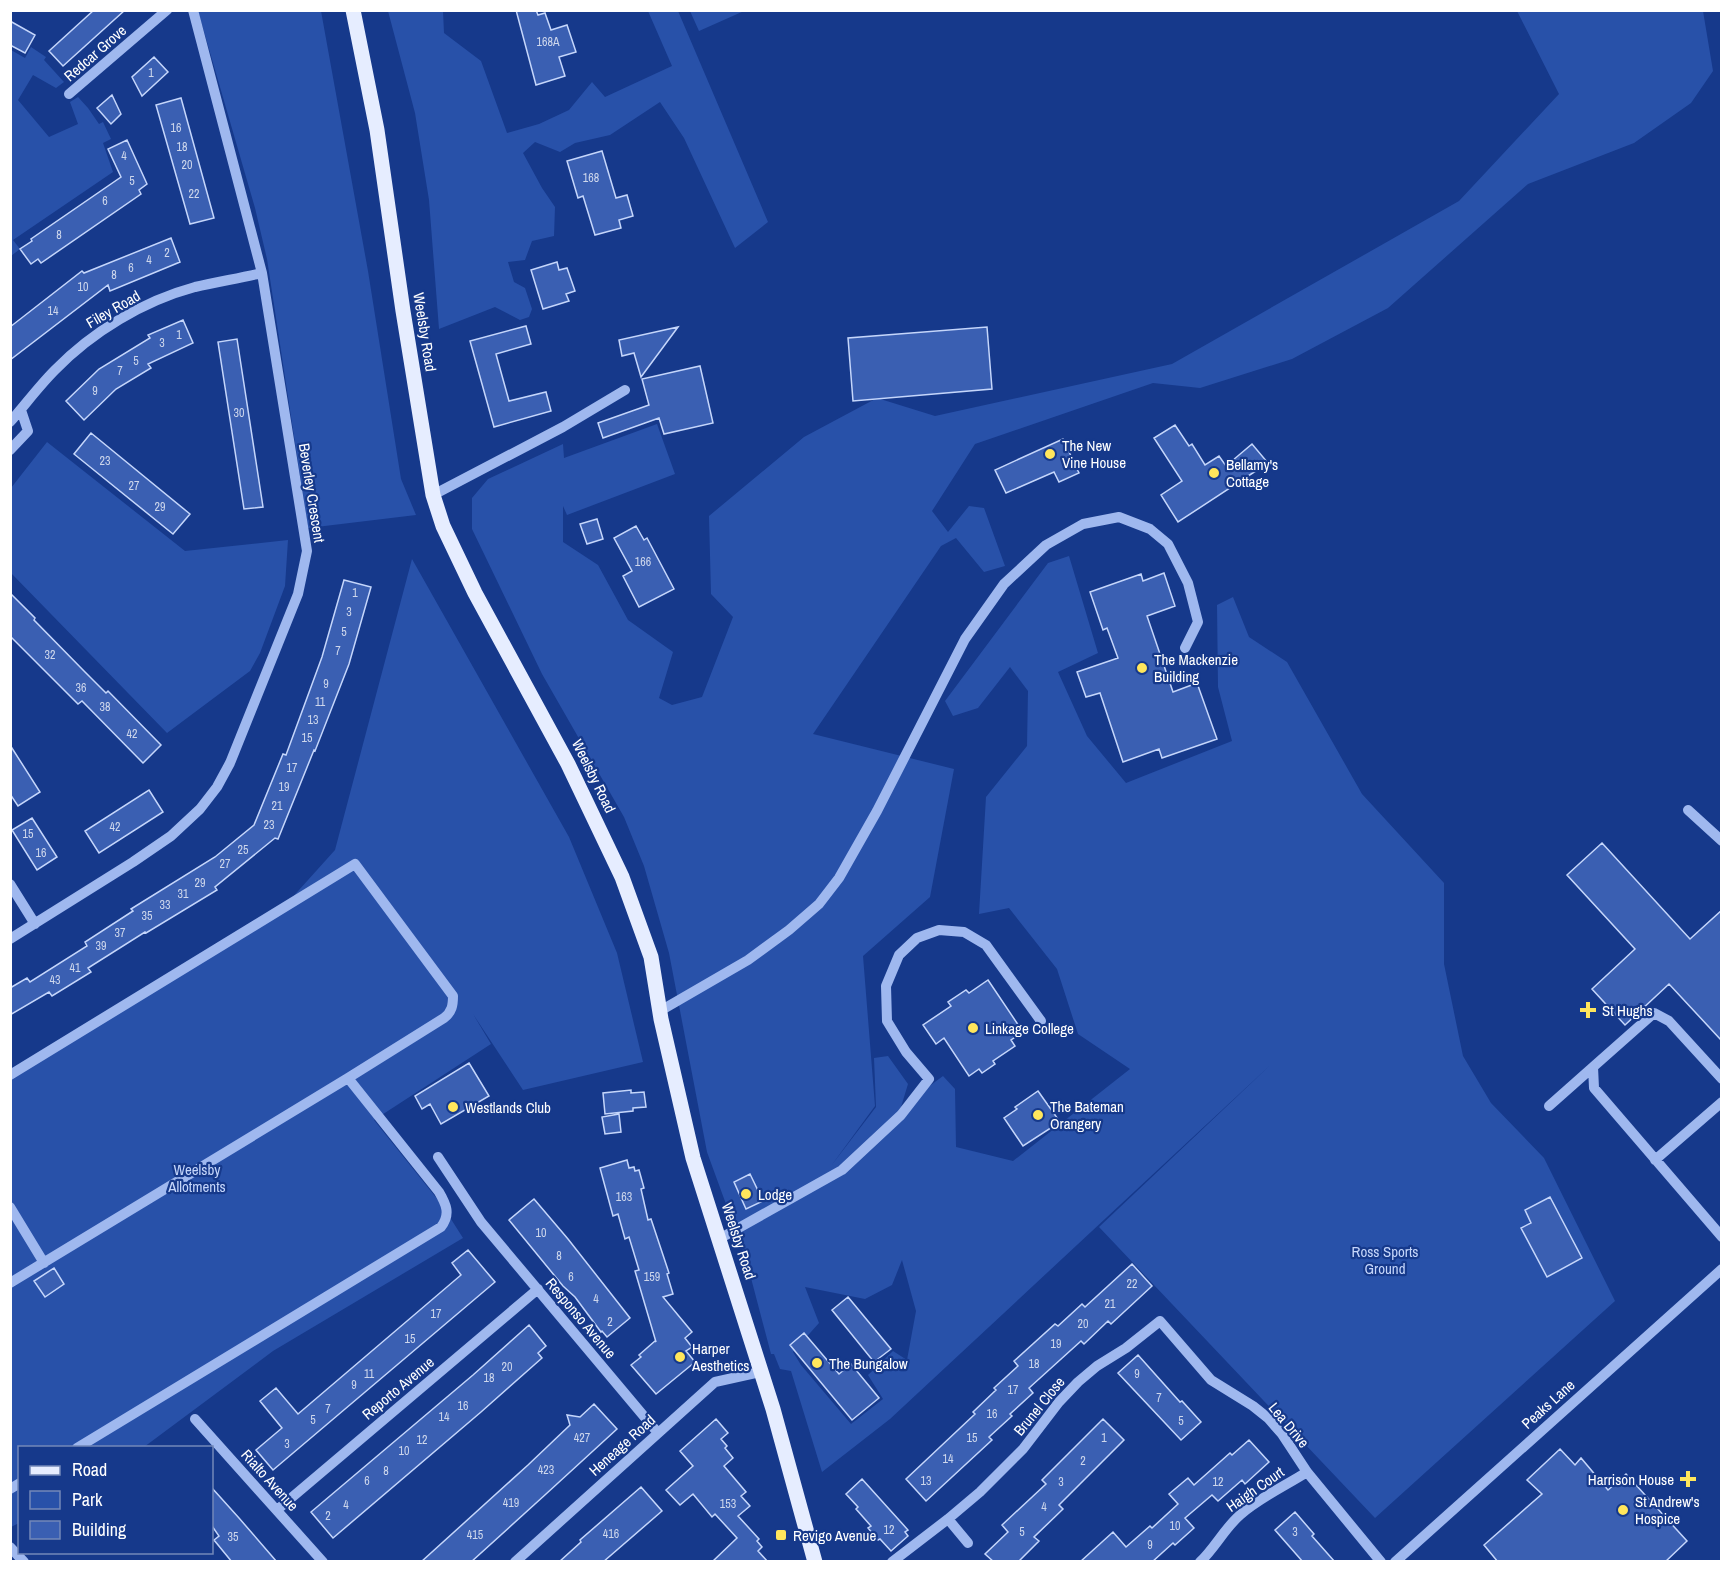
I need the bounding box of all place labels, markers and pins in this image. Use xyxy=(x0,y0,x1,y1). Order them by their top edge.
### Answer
place label: The New Vine House xyxy=(1062,435,1126,473)
marker: The New Vine House xyxy=(1043,447,1057,461)
place label: Bellamy's Cottage xyxy=(1226,454,1278,492)
marker: Bellamy's Cottage xyxy=(1207,466,1221,480)
place label: The Mackenzie Building xyxy=(1154,649,1238,687)
marker: The Mackenzie Building xyxy=(1135,661,1149,675)
place label: St Hughs xyxy=(1602,1000,1653,1021)
marker: St Hughs xyxy=(1579,1001,1597,1019)
place label: Linkage College xyxy=(985,1018,1074,1039)
marker: Linkage College xyxy=(966,1021,980,1035)
place label: The Bateman Orangery xyxy=(1050,1096,1124,1134)
place label: Westlands Club xyxy=(465,1097,551,1118)
marker: Westlands Club xyxy=(446,1100,460,1114)
marker: The Bateman Orangery xyxy=(1031,1108,1045,1122)
place label: Lodge xyxy=(758,1184,792,1205)
marker: Lodge xyxy=(739,1187,753,1201)
place label: Harper Aesthetics xyxy=(691,1338,749,1376)
marker: Harper Aesthetics xyxy=(673,1350,687,1364)
place label: The Bungalow xyxy=(829,1353,908,1374)
marker: The Bungalow xyxy=(810,1356,824,1370)
place label: Harrison House xyxy=(1588,1469,1674,1490)
marker: Harrison House xyxy=(1679,1470,1697,1488)
place label: St Andrew's Hospice xyxy=(1635,1491,1700,1529)
marker: St Andrew's Hospice xyxy=(1616,1503,1630,1517)
place label: Revigo Avenue xyxy=(793,1525,876,1546)
marker: Revigo Avenue xyxy=(774,1528,788,1542)

